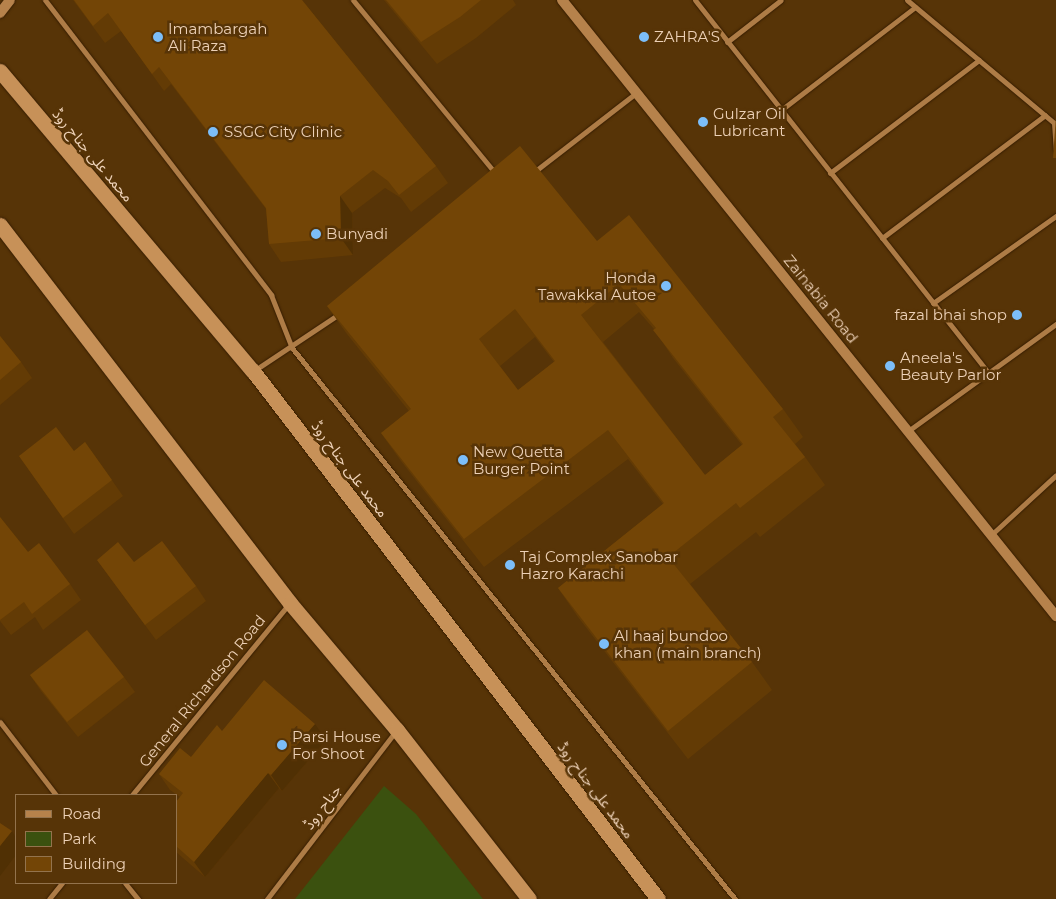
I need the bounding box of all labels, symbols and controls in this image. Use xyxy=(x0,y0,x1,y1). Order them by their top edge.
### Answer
place label: Imambargah Ali Raza xyxy=(168,19,267,54)
place label: ZAHRA'S xyxy=(654,28,720,46)
marker: Imambargah Ali Raza xyxy=(152,31,164,43)
marker: ZAHRA'S xyxy=(638,31,650,43)
place label: Gulzar Oil Lubricant xyxy=(713,104,786,139)
street label: محمد علی جناح روڈ xyxy=(49,105,137,205)
marker: Gulzar Oil Lubricant xyxy=(697,116,709,128)
place label: SSGC City Clinic xyxy=(224,123,342,141)
marker: SSGC City Clinic xyxy=(206,125,220,139)
place label: Bunyadi xyxy=(326,225,388,243)
marker: Bunyadi xyxy=(310,228,322,240)
street label: Zainabia Road xyxy=(780,251,862,347)
place label: Honda Tawakkal Autoe xyxy=(538,268,656,303)
marker: Honda Tawakkal Autoe xyxy=(660,280,672,292)
place label: fazal bhai shop xyxy=(895,306,1007,324)
marker: fazal bhai shop xyxy=(1011,309,1023,321)
place label: Aneela's Beauty Parlor xyxy=(900,348,1001,383)
marker: Aneela's Beauty Parlor xyxy=(884,360,896,372)
street label: محمد علی جناح روڈ xyxy=(308,417,392,521)
place label: New Quetta Burger Point xyxy=(473,442,570,477)
marker: New Quetta Burger Point xyxy=(457,454,469,466)
place label: Taj Complex Sanobar Hazro Karachi xyxy=(520,547,678,582)
marker: Taj Complex Sanobar Hazro Karachi xyxy=(504,559,516,571)
street label: General Richardson Road xyxy=(135,611,269,771)
place label: Al haaj bundoo khan (main branch) xyxy=(614,626,762,661)
marker: Al haaj bundoo khan (main branch) xyxy=(598,638,610,650)
place label: Parsi House For Shoot xyxy=(292,727,381,762)
street label: محمد علی جناح روڈ xyxy=(554,738,638,842)
marker: Parsi House For Shoot xyxy=(276,739,288,751)
street label: جناح روڈ xyxy=(299,781,345,833)
legend xyxy=(15,794,178,884)
text: Road xyxy=(62,804,101,823)
text: Park xyxy=(62,829,96,848)
text: Building xyxy=(62,854,126,873)

